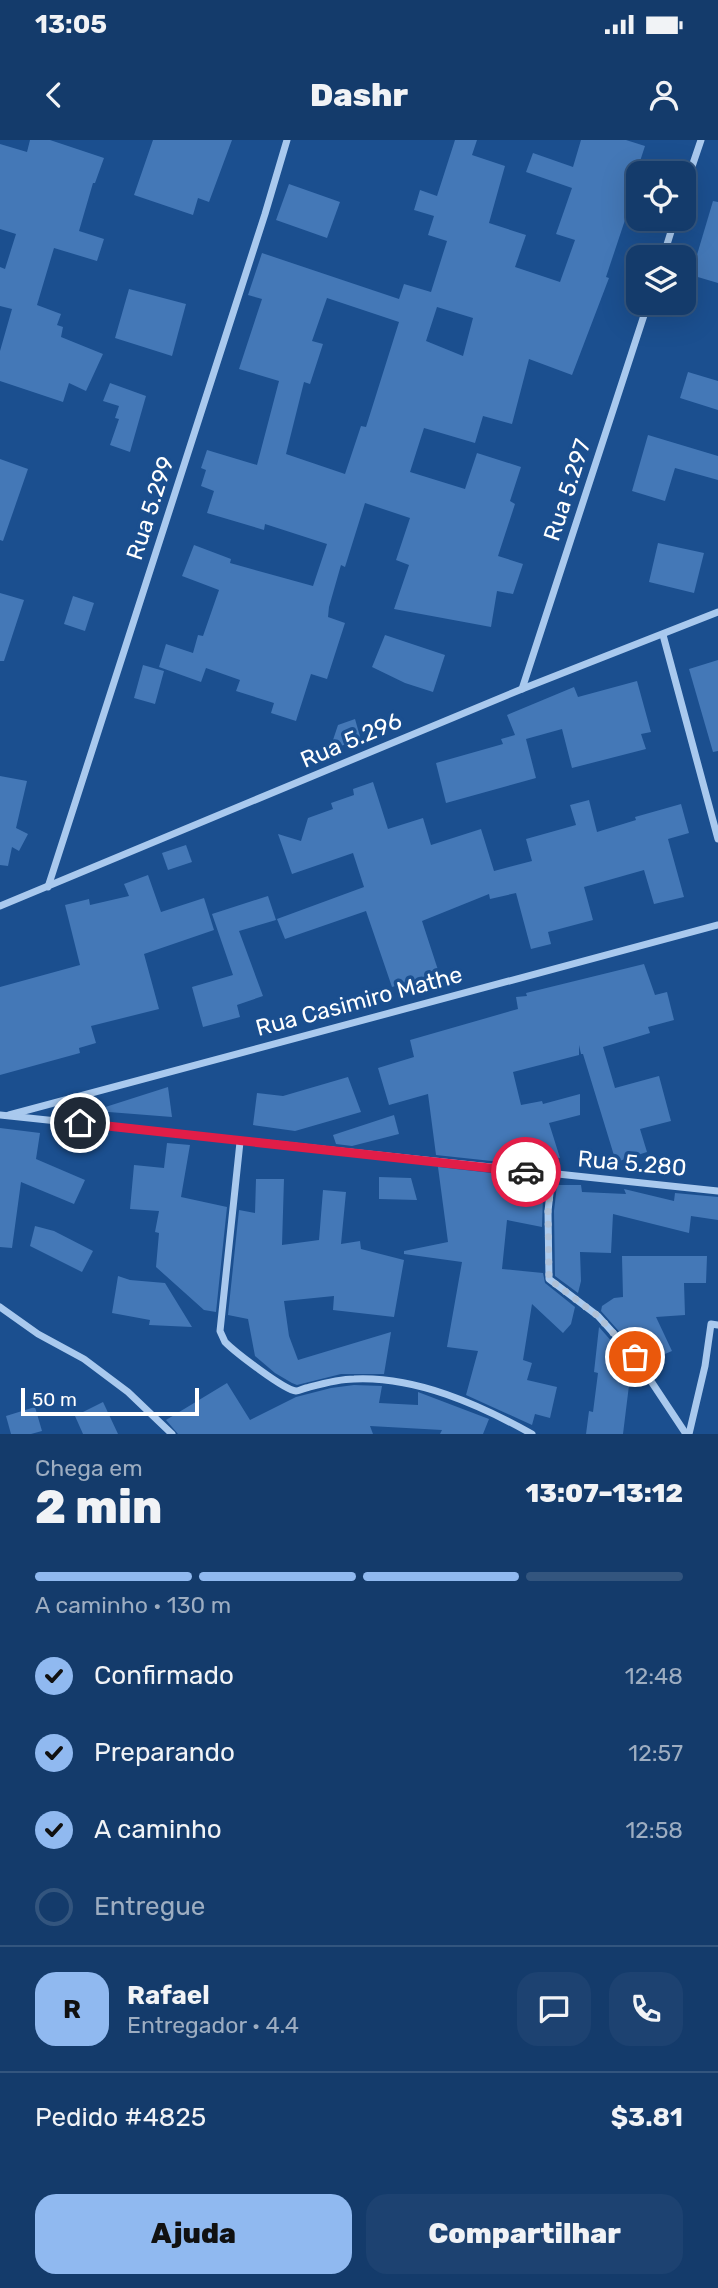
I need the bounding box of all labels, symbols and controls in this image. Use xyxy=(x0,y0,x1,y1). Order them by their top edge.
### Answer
text: 13:05 xyxy=(35,9,107,40)
icon: back xyxy=(35,76,73,114)
text: Dashr xyxy=(310,76,408,114)
icon: person xyxy=(645,76,683,114)
map controls xyxy=(626,161,696,315)
button: locate xyxy=(626,161,696,231)
button: layers xyxy=(626,245,696,315)
street label: Rua 5.297 xyxy=(537,435,597,544)
street label: Rua 5.299 xyxy=(120,453,180,563)
street label: Rua 5.296 xyxy=(296,706,406,774)
street label: Rua Casimiro Mathe xyxy=(253,960,465,1042)
pin xyxy=(50,1093,110,1153)
icon: home xyxy=(61,1104,99,1142)
courier xyxy=(491,1137,561,1207)
street label: Rua 5.280 xyxy=(576,1144,688,1182)
icon: car xyxy=(507,1153,545,1191)
pin xyxy=(605,1327,665,1387)
icon: bag xyxy=(616,1338,654,1376)
scale bar xyxy=(21,1385,200,1417)
text: 50 m xyxy=(32,1388,77,1411)
text: Chega em xyxy=(35,1454,143,1482)
text: 13:07–13:12 xyxy=(526,1478,683,1509)
text: 2 min xyxy=(35,1480,162,1535)
text: A caminho · 130 m xyxy=(35,1591,231,1619)
icon: check xyxy=(35,1657,73,1695)
text: Confirmado xyxy=(94,1660,234,1691)
text: 12:48 xyxy=(625,1662,683,1690)
icon: check xyxy=(35,1734,73,1772)
text: Preparando xyxy=(94,1737,235,1768)
text: 12:57 xyxy=(628,1739,683,1767)
icon: check xyxy=(35,1811,73,1849)
text: A caminho xyxy=(94,1814,222,1845)
text: 12:58 xyxy=(625,1816,683,1844)
text: Entregue xyxy=(94,1891,205,1922)
button: chat xyxy=(517,1972,591,2046)
button: phone xyxy=(609,1972,683,2046)
text: Rafael xyxy=(127,1980,210,2011)
text: R xyxy=(63,1994,81,2025)
text: Entregador · 4.4 xyxy=(127,2011,299,2039)
text: Pedido #4825 xyxy=(35,2102,206,2133)
text: $3.81 xyxy=(611,2102,683,2133)
button: Ajuda xyxy=(35,2194,352,2274)
button: Compartilhar xyxy=(366,2194,683,2274)

